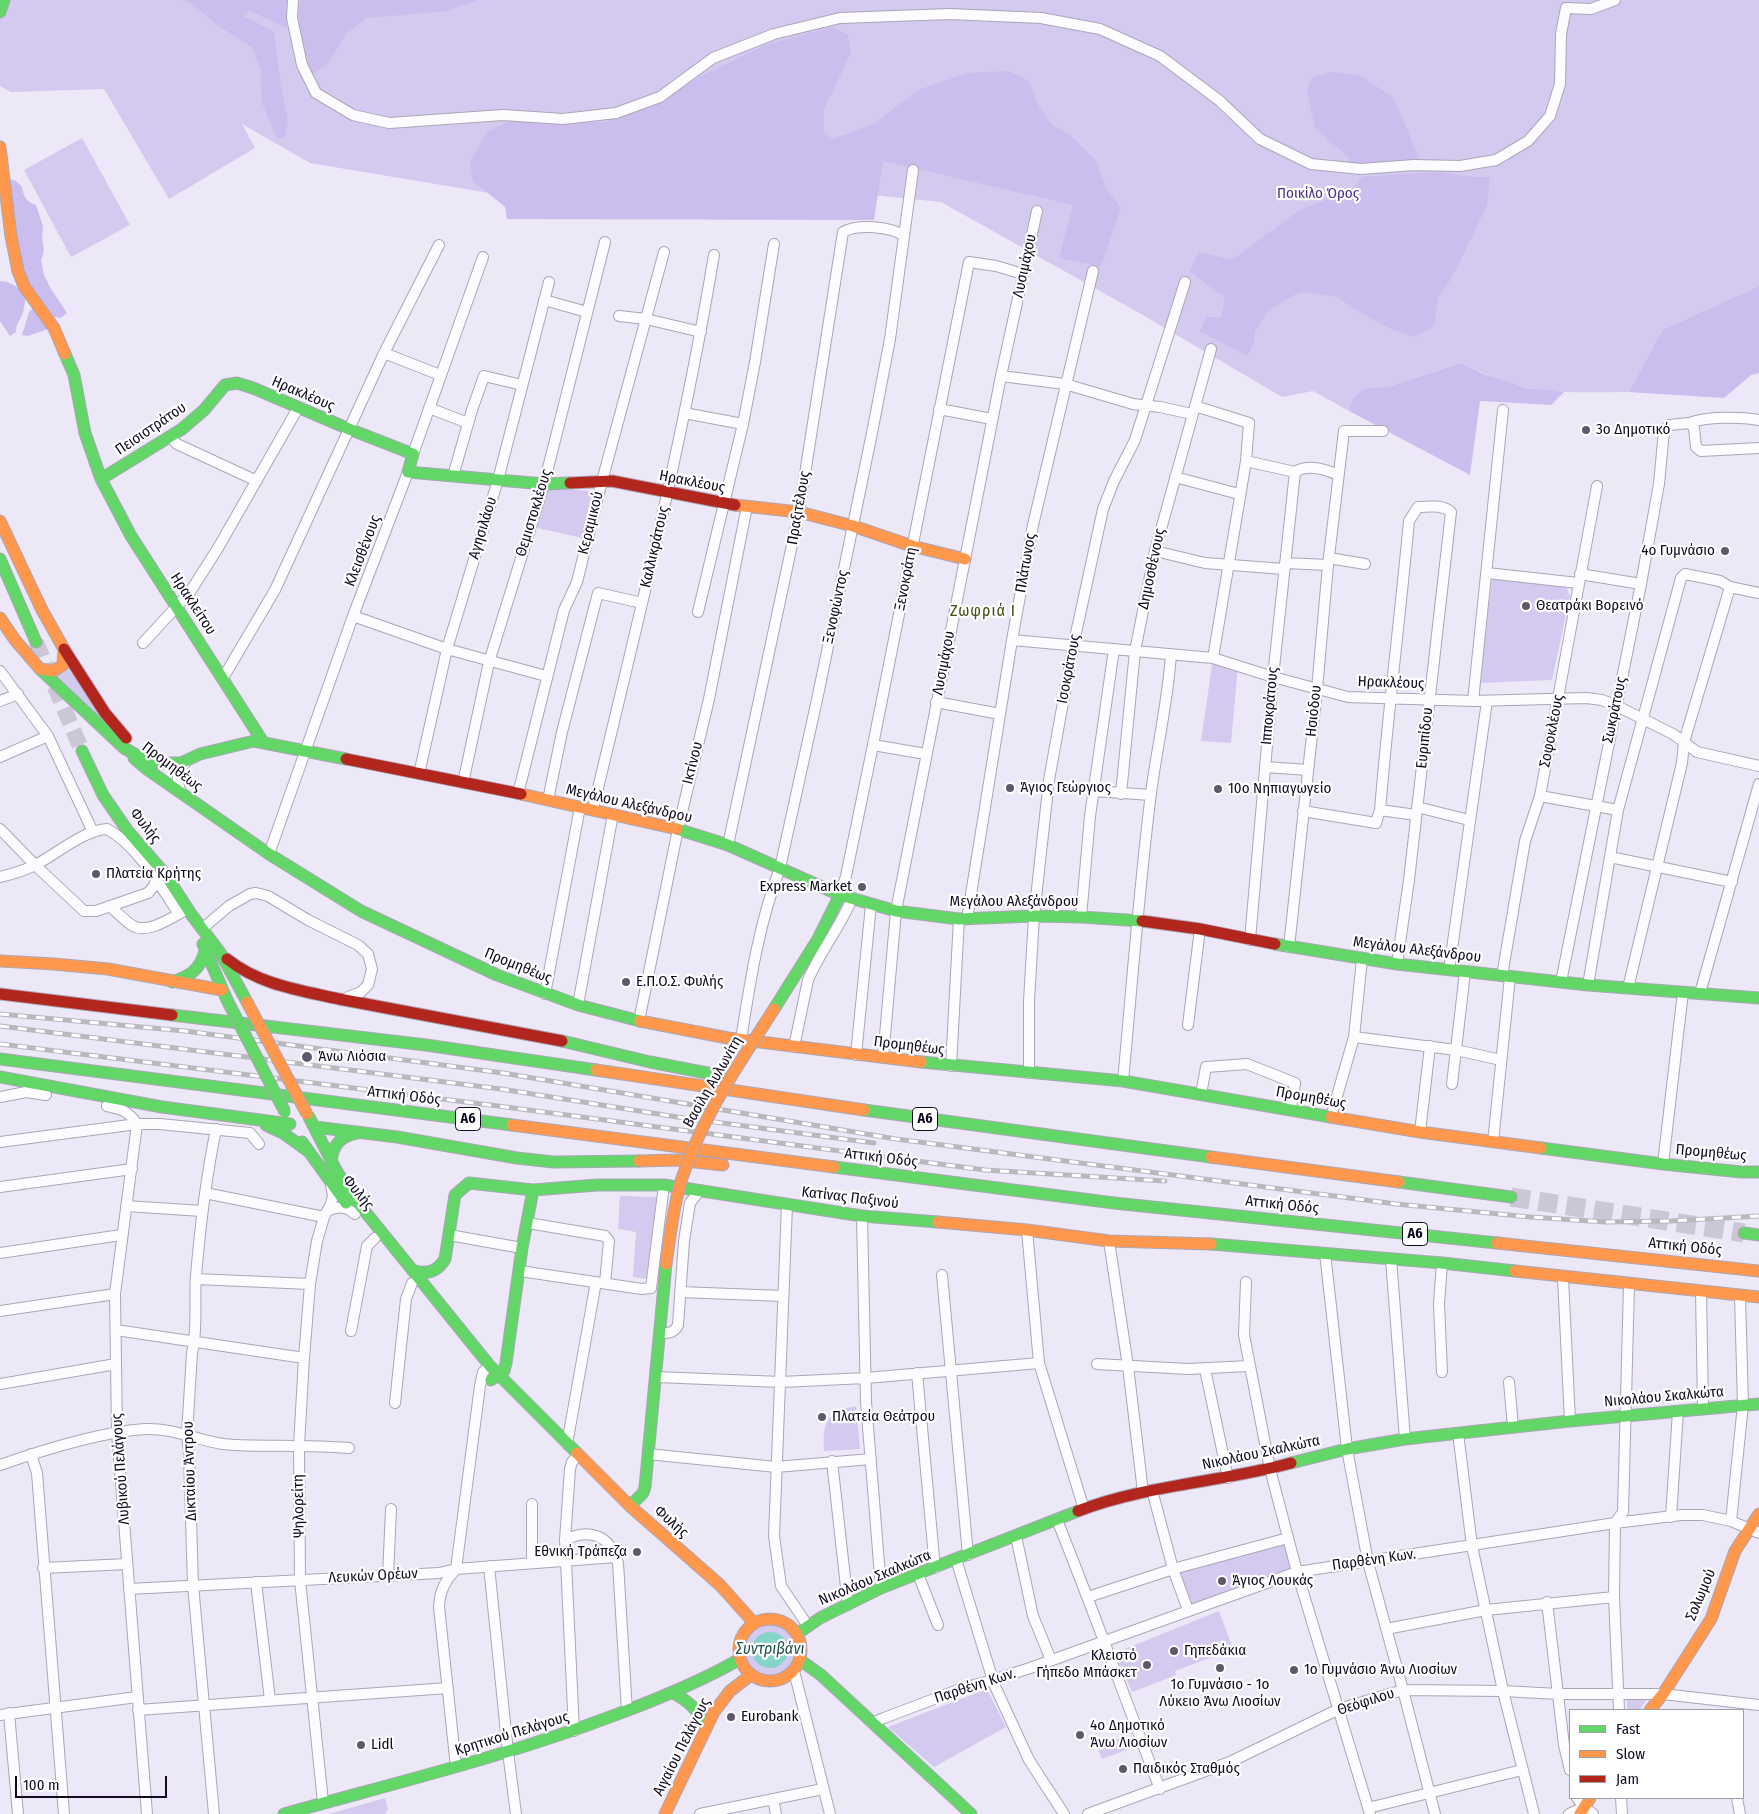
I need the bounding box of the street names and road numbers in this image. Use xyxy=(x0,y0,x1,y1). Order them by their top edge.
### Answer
street label: Λυσιμάχου xyxy=(1009,232,1041,300)
street label: Ηρακλέους xyxy=(269,373,337,415)
street label: Πεισιστράτου xyxy=(112,399,190,459)
street label: Θεμιστοκλέους xyxy=(512,467,556,559)
street label: Ηρακλέους xyxy=(658,467,726,497)
street label: Πραξιτέλους xyxy=(784,470,814,546)
street label: Κεραμικού xyxy=(574,490,608,556)
street label: Αγησιλάου xyxy=(465,495,501,561)
street label: Καλλικράτους xyxy=(637,504,673,590)
street label: Κλεισθένους xyxy=(341,513,385,589)
street label: Δημοσθένους xyxy=(1135,527,1169,611)
street label: Πλάτωνος xyxy=(1012,532,1040,594)
street label: Ξενοκράτη xyxy=(891,546,921,612)
street label: Ξενοφώντος xyxy=(819,569,853,645)
street label: Ηρακλείτου xyxy=(166,570,220,638)
street label: Λυσιμάχου xyxy=(929,629,959,697)
street label: Ισοκράτους xyxy=(1053,633,1085,705)
street label: Ιπποκράτους xyxy=(1258,666,1282,746)
street label: Ηρακλέους xyxy=(1357,673,1425,693)
street label: Σωκράτους xyxy=(1599,675,1631,745)
street label: Ησιόδου xyxy=(1302,684,1326,738)
street label: Σοφοκλέους xyxy=(1536,693,1568,769)
street label: Ευριπίδου xyxy=(1413,707,1437,769)
street label: Προμηθέως xyxy=(138,738,206,796)
street label: Ικτίνου xyxy=(679,740,707,786)
street label: Μεγάλου Αλεξάνδρου xyxy=(564,781,694,827)
street label: Φυλής xyxy=(126,805,164,847)
street label: Μεγάλου Αλεξάνδρου xyxy=(949,893,1079,911)
street label: Μεγάλου Αλεξάνδρου xyxy=(1352,933,1482,967)
street label: Προμηθέως xyxy=(482,944,554,988)
street label: Βασίλη Αυλωνίτη xyxy=(680,1033,746,1131)
street label: Προμηθέως xyxy=(873,1033,945,1059)
street label: Αττική Οδός xyxy=(366,1083,442,1109)
street label: Προμηθέως xyxy=(1274,1083,1348,1113)
road number: Α6 xyxy=(456,1108,480,1130)
road number: Α6 xyxy=(912,1108,938,1130)
street label: Προμηθέως xyxy=(1675,1141,1747,1165)
street label: Αττική Οδός xyxy=(843,1145,919,1171)
street label: Φυλής xyxy=(339,1172,377,1214)
street label: Κατίνας Παξινού xyxy=(800,1183,900,1213)
street label: Αττική Οδός xyxy=(1244,1192,1320,1218)
road number: Α6 xyxy=(1402,1222,1428,1246)
street label: Αττική Οδός xyxy=(1647,1234,1723,1260)
street label: Νικολάου Σκαλκώτα xyxy=(1603,1383,1725,1411)
street label: Λυβικού Πελάγους xyxy=(108,1412,134,1526)
street label: Δικταίου Άντρου xyxy=(179,1421,201,1521)
street label: Νικολάου Σκαλκώτα xyxy=(1200,1432,1322,1474)
street label: Ψηλορείτη xyxy=(289,1474,309,1538)
street label: Φυλής xyxy=(650,1502,692,1542)
street label: Παρθένη Κων. xyxy=(1331,1545,1417,1575)
street label: Νικολάου Σκαλκώτα xyxy=(816,1546,934,1610)
street label: Λευκών Ορέων xyxy=(328,1565,418,1587)
street label: Σολωμού xyxy=(1682,1566,1720,1624)
street label: Παρθένη Κων. xyxy=(932,1664,1018,1708)
street label: Θεόφιλου xyxy=(1335,1684,1397,1720)
street label: Αιγαίου Πελάγους xyxy=(650,1695,714,1799)
street label: Κρητικού Πελάγους xyxy=(453,1708,571,1760)

